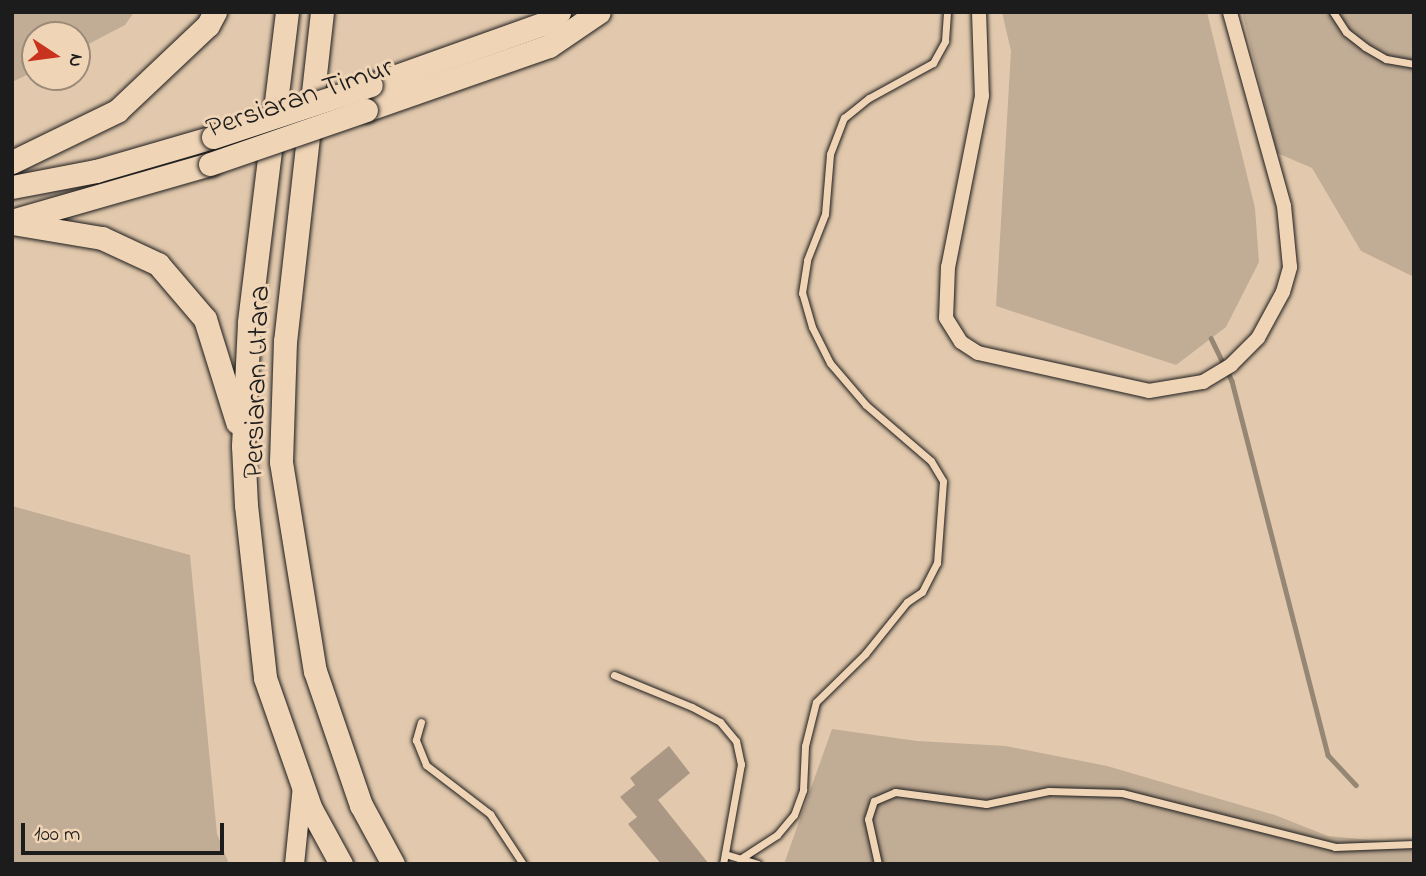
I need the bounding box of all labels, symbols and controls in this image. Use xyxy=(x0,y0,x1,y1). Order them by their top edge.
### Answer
north arrow xyxy=(21,21,91,91)
street label: Persiaran Timur xyxy=(202,50,398,148)
text: N xyxy=(60,51,90,70)
street label: Persiaran Utara xyxy=(237,285,279,479)
scale bar xyxy=(24,810,228,854)
text: 100 m xyxy=(34,820,80,850)

